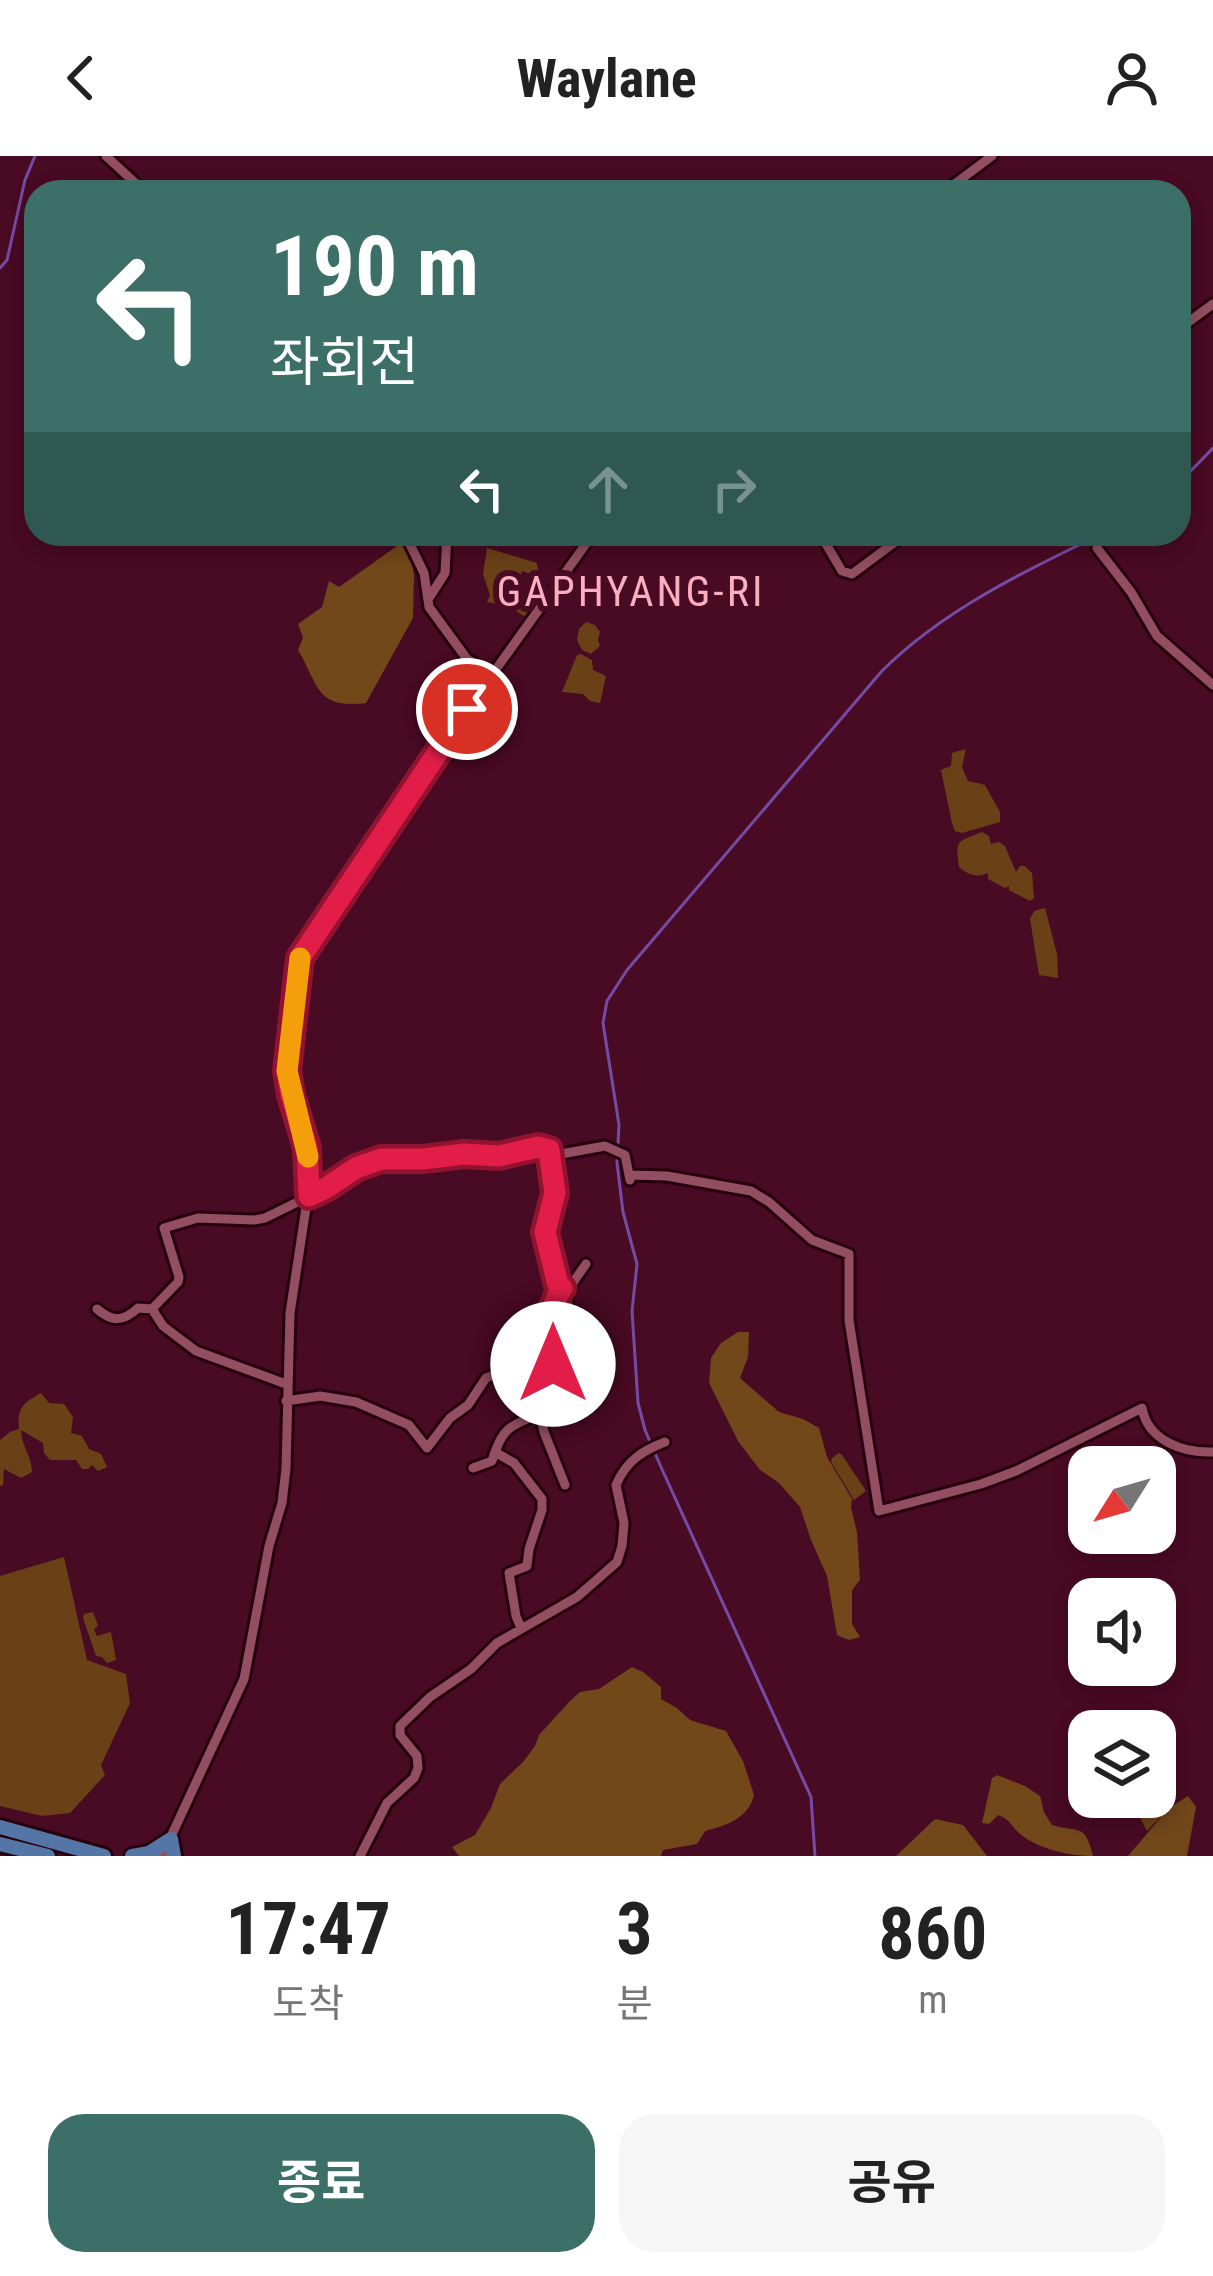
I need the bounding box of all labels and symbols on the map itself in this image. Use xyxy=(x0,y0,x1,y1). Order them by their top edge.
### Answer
district label: GAPHYANG-RI xyxy=(496,567,766,616)
pin xyxy=(416,658,518,760)
position arrow xyxy=(490,1301,616,1427)
north arrow xyxy=(1068,1446,1176,1554)

